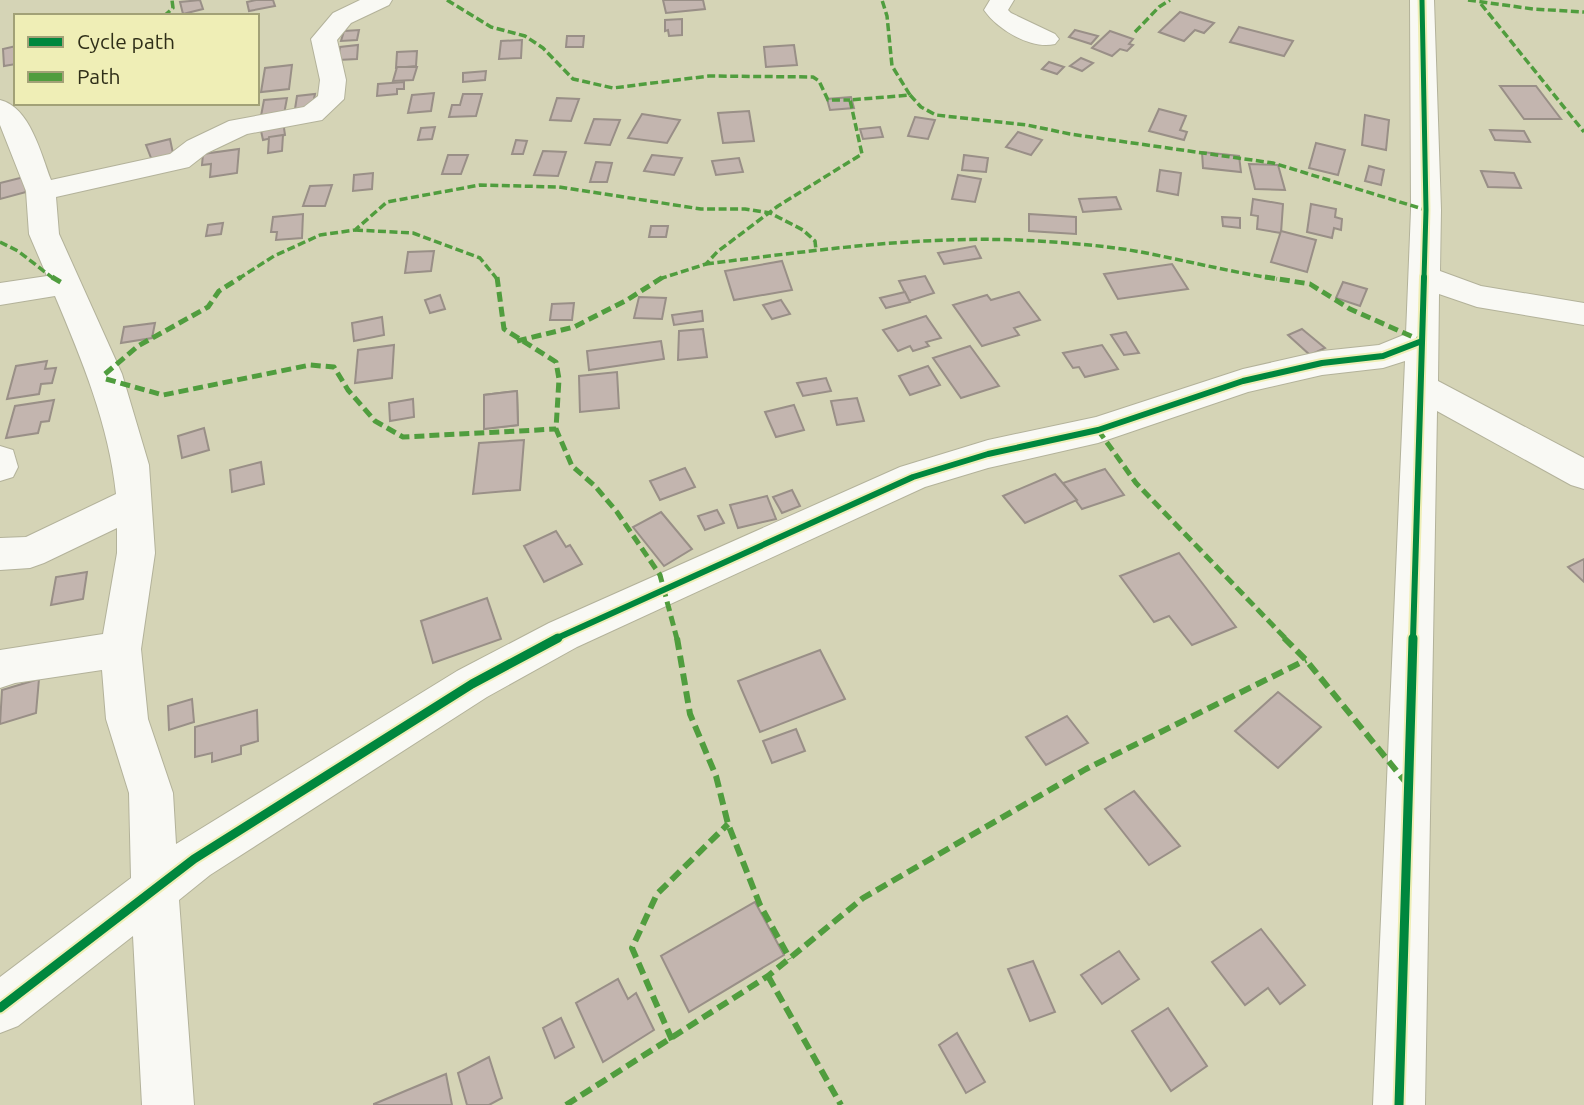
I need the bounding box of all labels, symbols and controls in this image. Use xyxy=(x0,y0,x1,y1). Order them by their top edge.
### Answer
legend xyxy=(14,14,259,105)
text: Cycle path xyxy=(77,29,175,53)
text: Path xyxy=(77,64,120,88)

